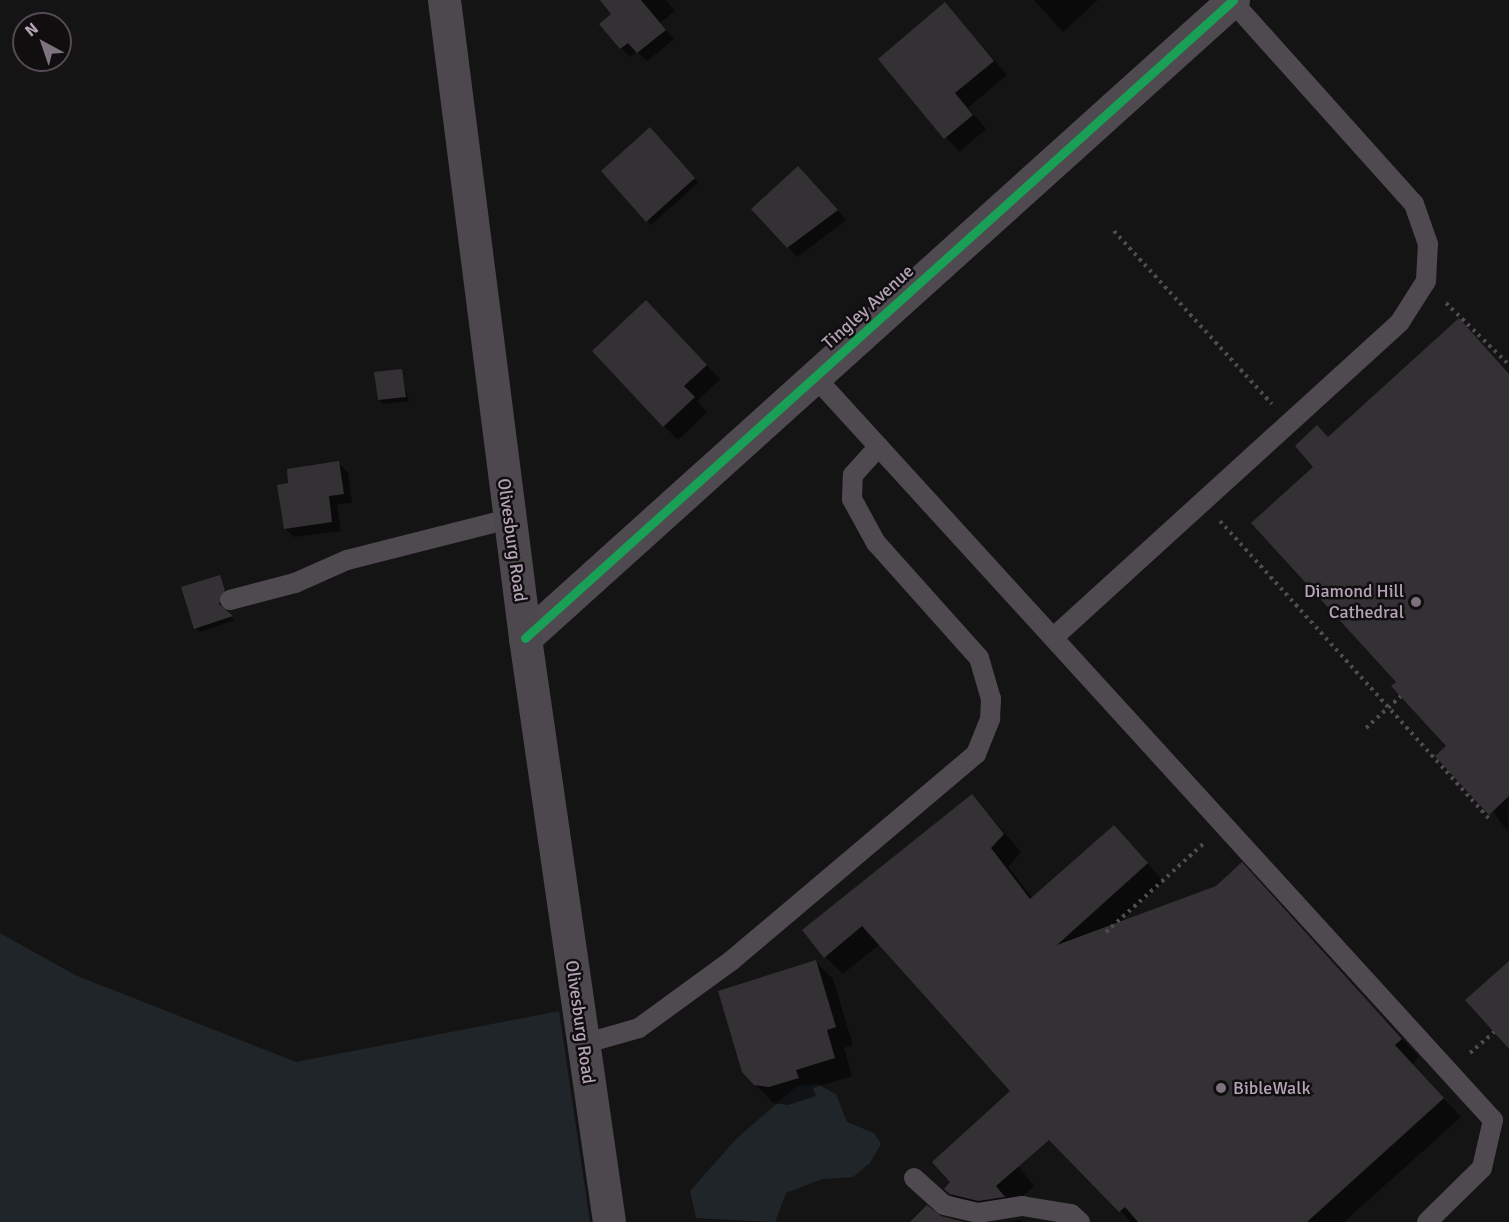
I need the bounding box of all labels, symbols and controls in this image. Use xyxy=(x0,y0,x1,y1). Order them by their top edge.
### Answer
north arrow xyxy=(12,12,72,72)
text: N xyxy=(21,19,42,41)
street label: Tingley Avenue xyxy=(818,260,918,354)
street label: Olivesburg Road xyxy=(493,477,531,603)
place label: Diamond Hill Cathedral xyxy=(1304,581,1404,624)
marker: Diamond Hill Cathedral xyxy=(1409,595,1423,609)
street label: Olivesburg Road xyxy=(561,959,599,1085)
place label: BibleWalk xyxy=(1233,1077,1310,1099)
marker: BibleWalk xyxy=(1214,1081,1228,1095)

